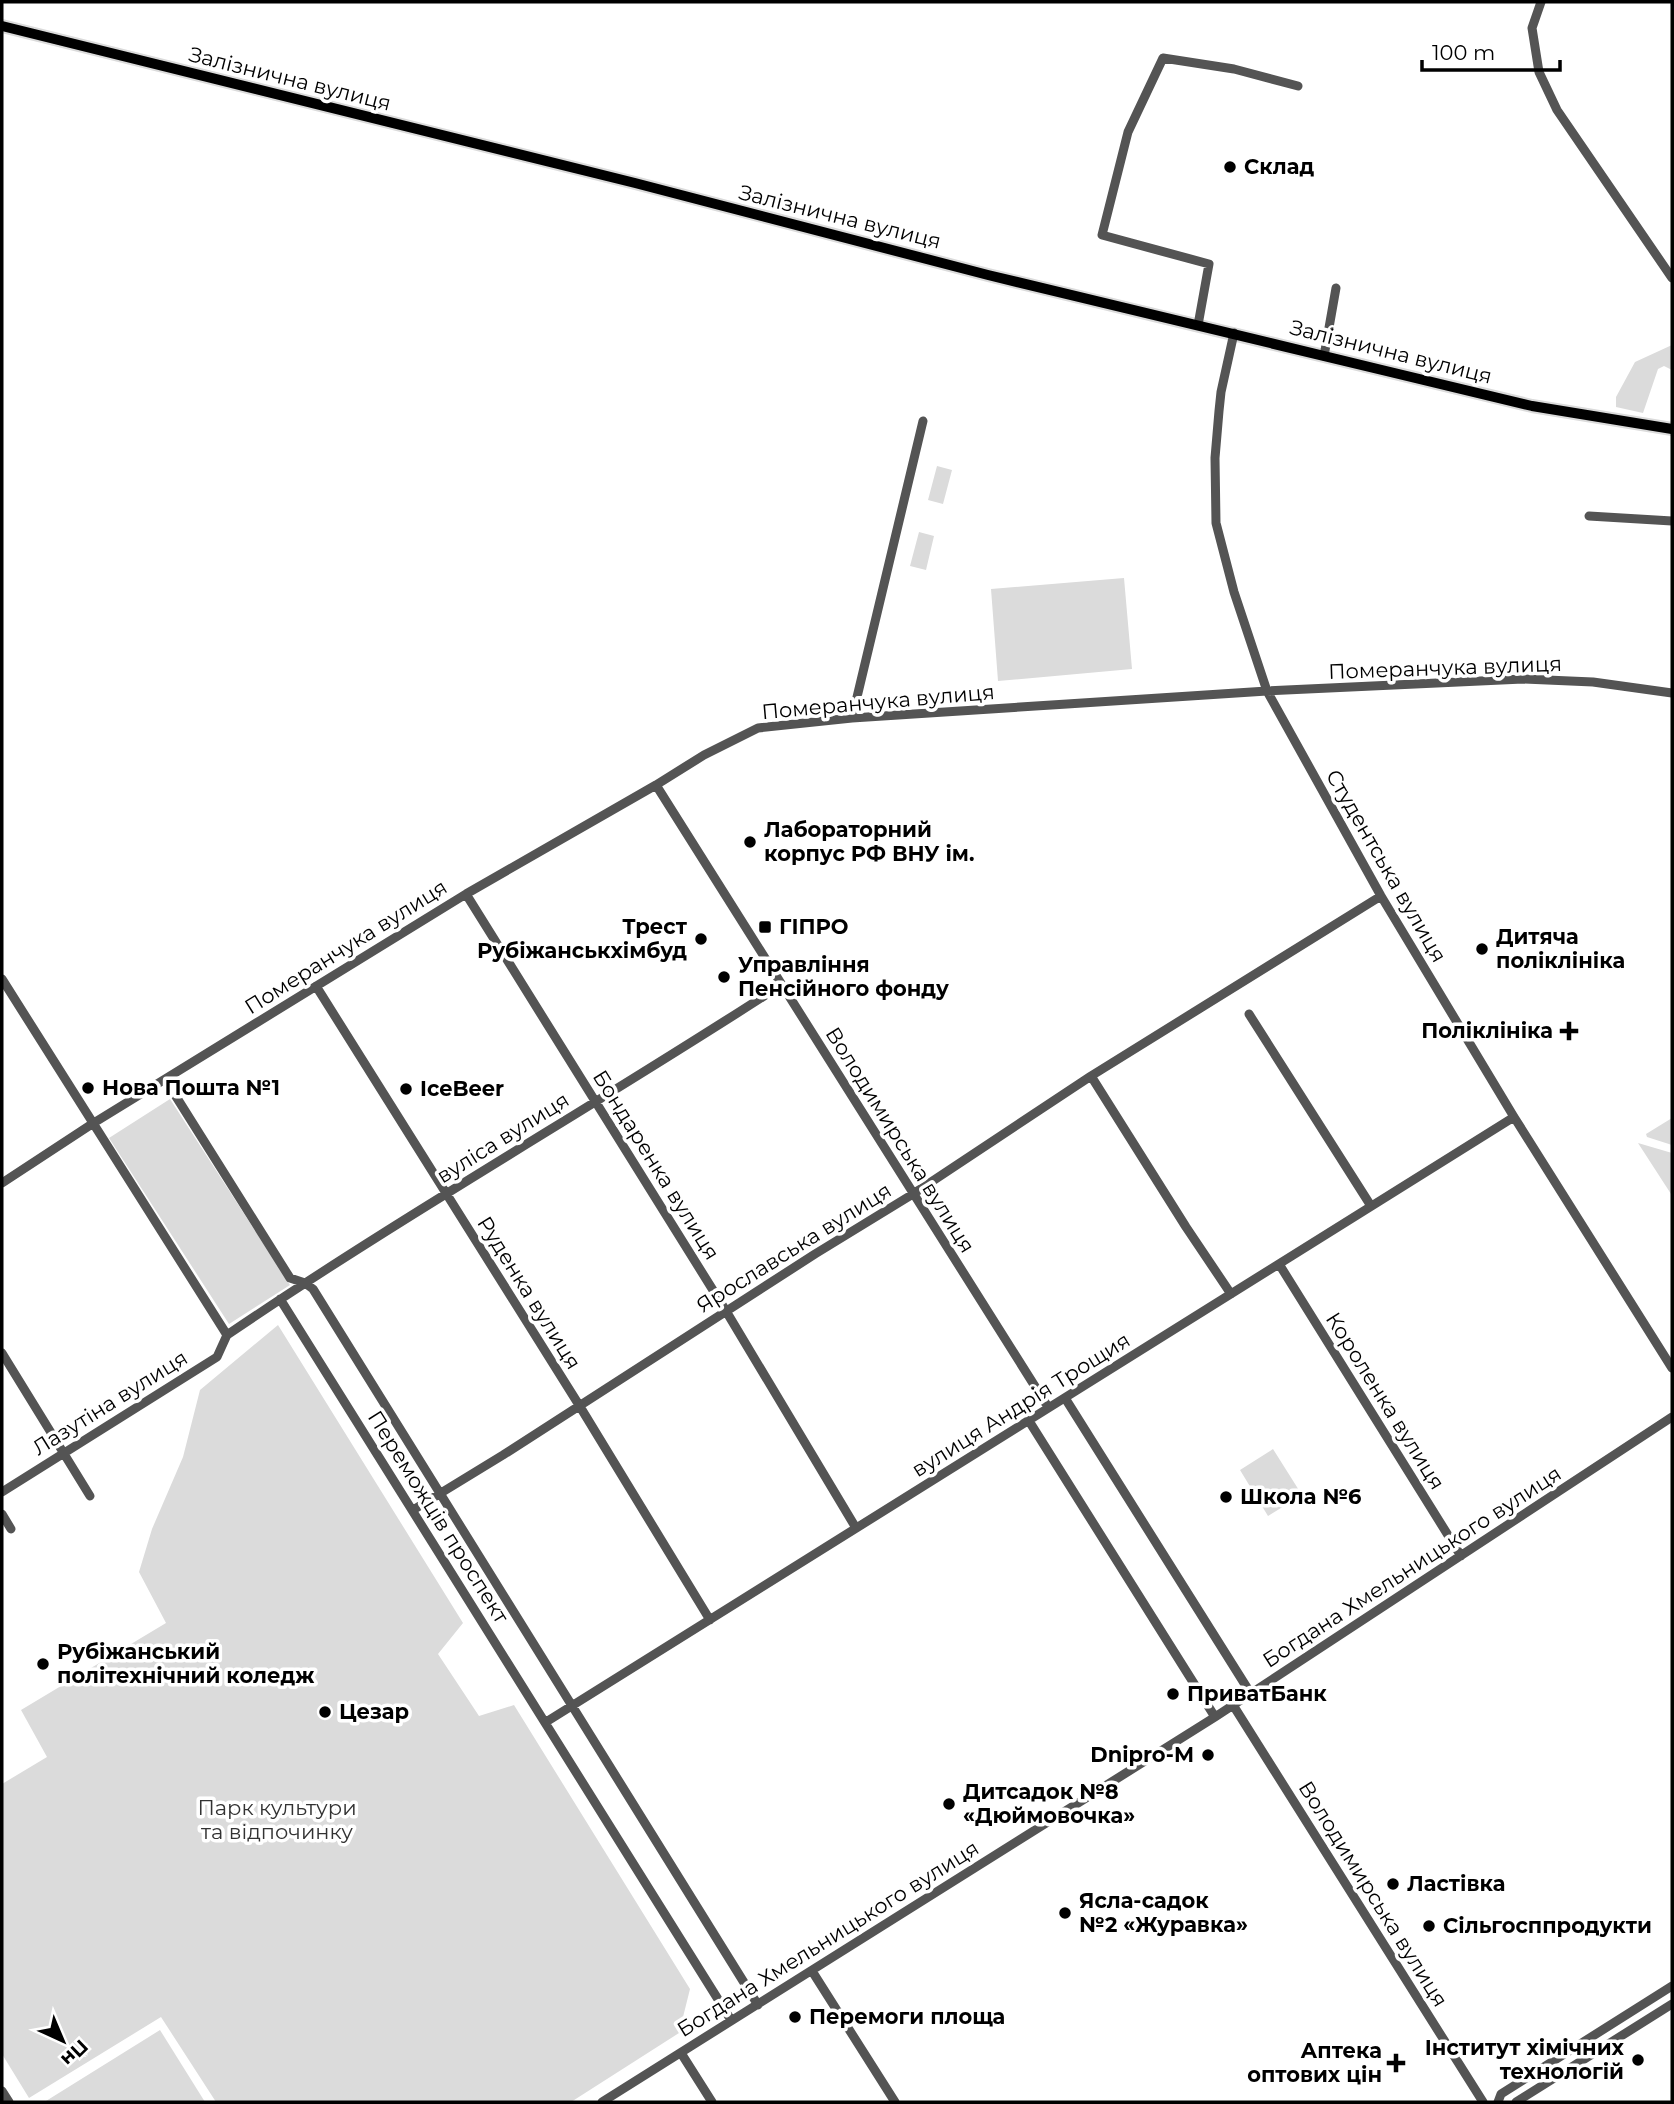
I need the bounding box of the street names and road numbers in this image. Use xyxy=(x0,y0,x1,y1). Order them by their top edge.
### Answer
street label: Залізнична вулиця xyxy=(186,41,394,116)
street label: Залізнична вулиця xyxy=(736,179,944,254)
street label: Залізнична вулиця xyxy=(1287,314,1495,389)
street label: Померанчука вулиця xyxy=(1328,651,1562,684)
street label: Померанчука вулиця xyxy=(760,679,996,724)
street label: Студентська вулиця xyxy=(1321,765,1452,967)
street label: Померанчука вулиця xyxy=(240,874,452,1019)
street label: Володимирська вулиця xyxy=(821,1022,980,1257)
street label: Бондаренка вулиця xyxy=(588,1065,725,1264)
street label: вуліса вулиця xyxy=(432,1087,574,1188)
street label: Ярославська вулиця xyxy=(692,1177,896,1318)
street label: Руденка вулиця xyxy=(472,1212,586,1374)
street label: Короленка вулиця xyxy=(1321,1308,1450,1494)
street label: вулиця Андрія Трощия xyxy=(907,1327,1134,1482)
street label: Лазутіна вулиця xyxy=(28,1345,192,1460)
street label: Переможців проспект xyxy=(363,1406,514,1628)
street label: Богдана Хмельницького вулиця xyxy=(1258,1461,1566,1673)
street label: Володимирська вулиця xyxy=(1294,1776,1453,2011)
street label: Богдана Хмельницького вулиця xyxy=(672,1835,983,2042)

